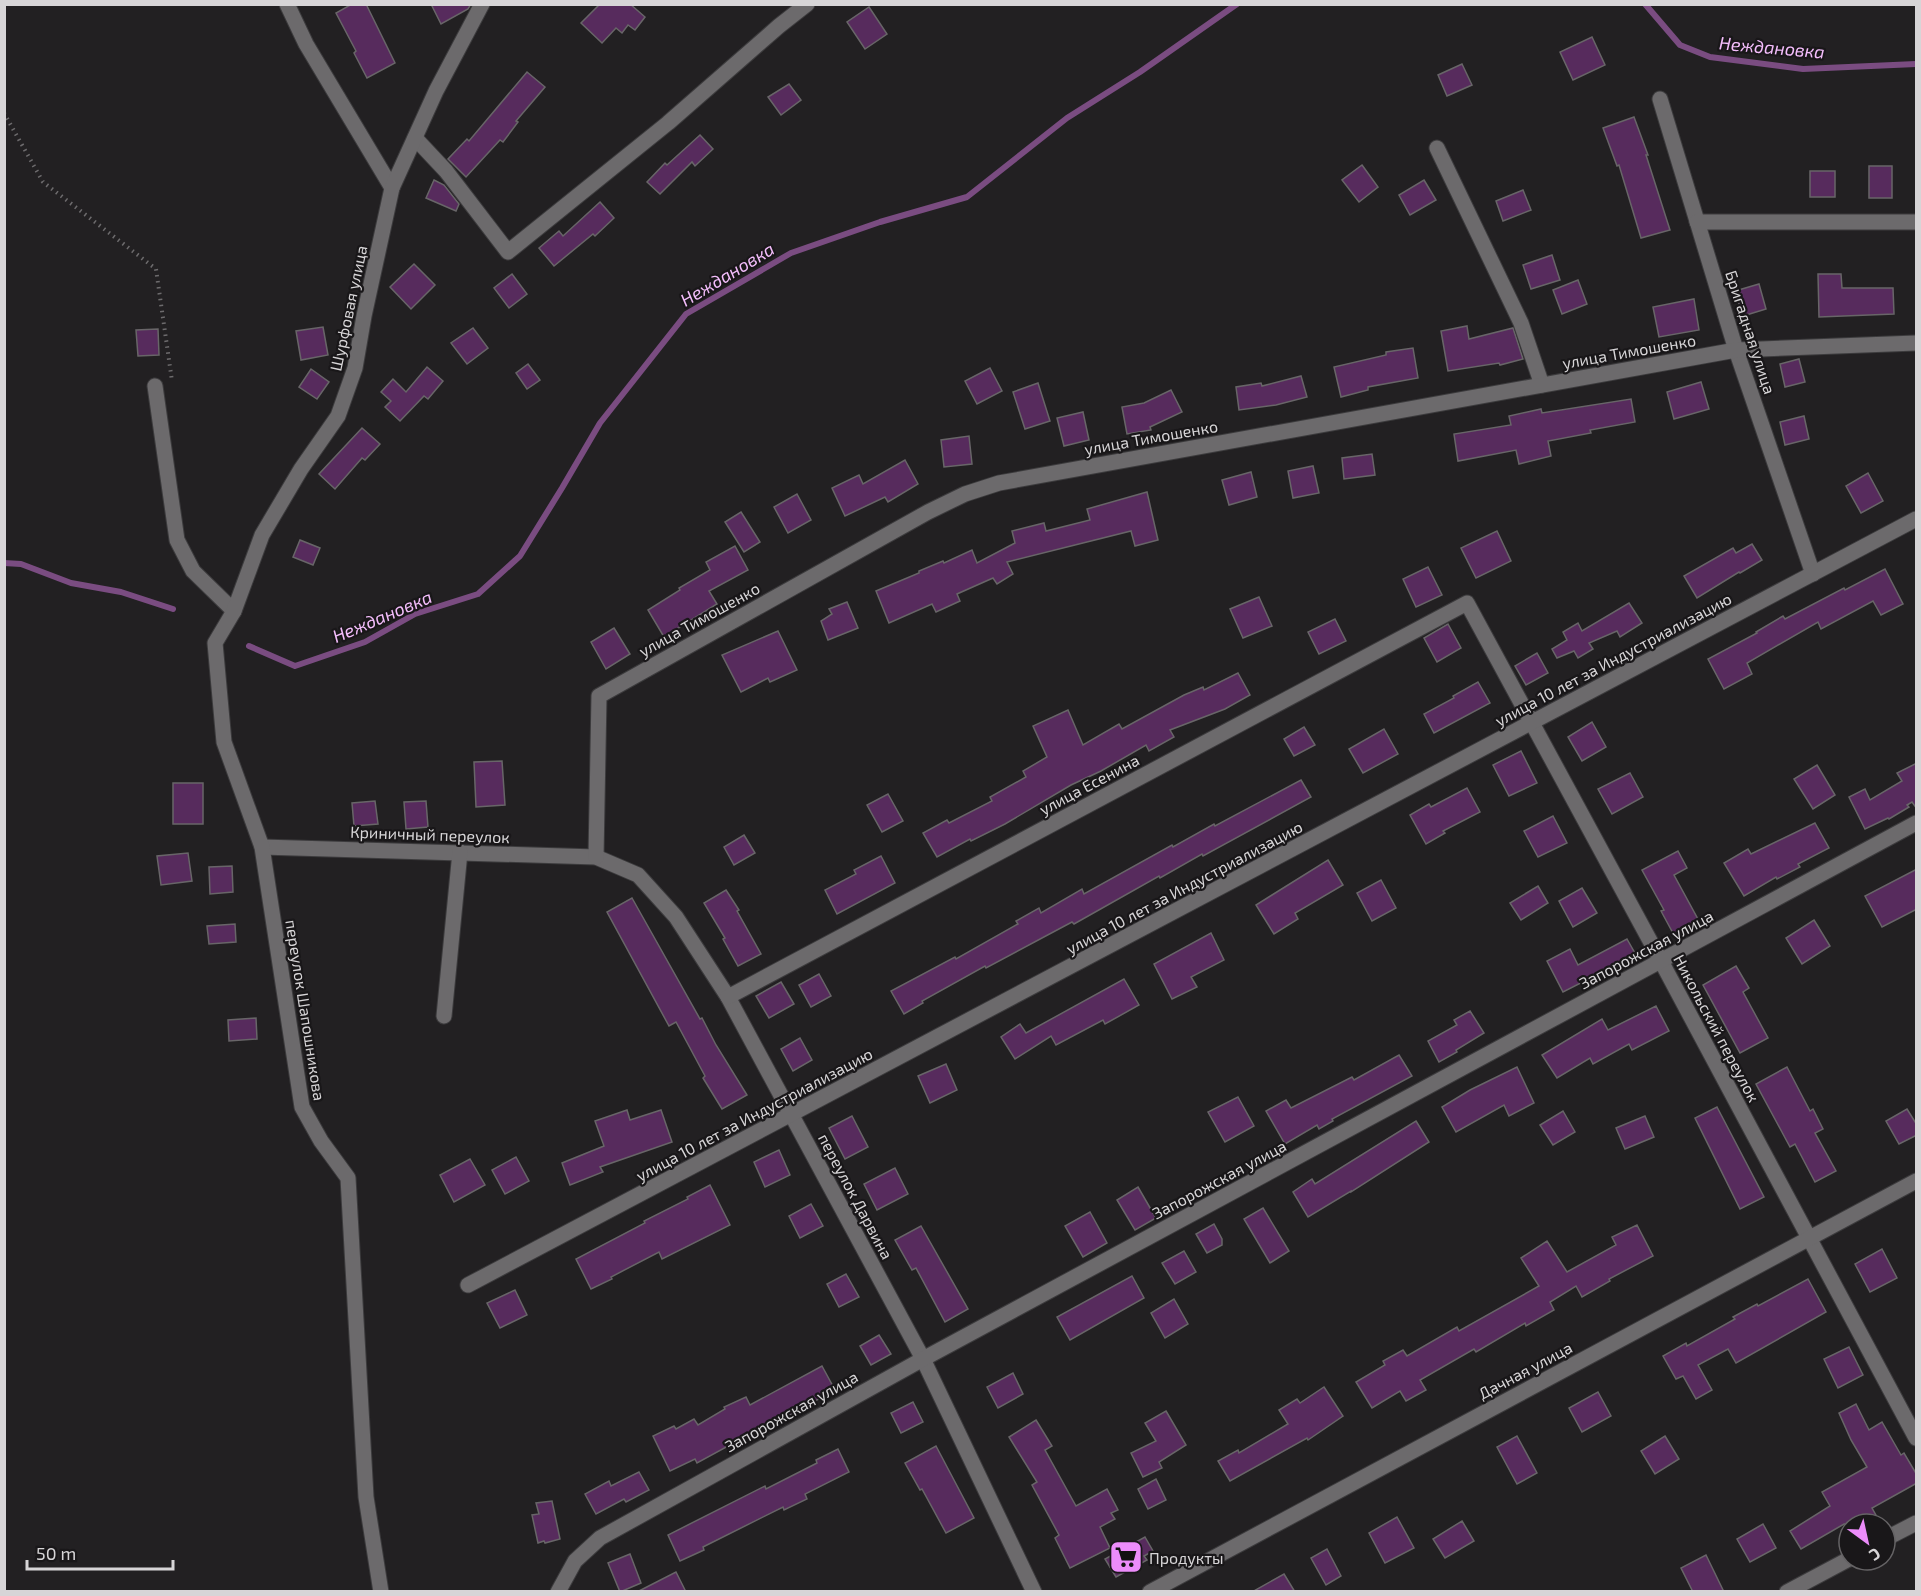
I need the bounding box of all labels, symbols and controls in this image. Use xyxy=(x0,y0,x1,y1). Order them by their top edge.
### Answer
water label: Неждановка xyxy=(1718,31,1826,63)
water label: Неждановка xyxy=(676,237,778,311)
street label: Шурфовая улица xyxy=(325,243,372,373)
street label: Бригадная улица xyxy=(1721,268,1780,397)
street label: улица Тимошенко xyxy=(1561,330,1697,373)
street label: улица Тимошенко xyxy=(1083,416,1219,459)
street label: улица Тимошенко xyxy=(635,578,763,661)
water label: Неждановка xyxy=(329,585,435,647)
street label: улица 10 лет за Индустриализацию xyxy=(1492,588,1735,730)
street label: улица Есенина xyxy=(1036,750,1143,819)
street label: улица 10 лет за Индустриализацию xyxy=(1063,816,1306,958)
street label: Криничный переулок xyxy=(350,822,511,847)
street label: Запорожская улица xyxy=(1576,906,1717,993)
street label: переулок Шапошникова xyxy=(281,918,330,1102)
street label: Никольский переулок xyxy=(1669,951,1764,1106)
street label: улица 10 лет за Индустриализацию xyxy=(633,1043,876,1185)
street label: переулок Дарвина xyxy=(814,1130,897,1263)
street label: Запорожская улица xyxy=(1149,1136,1290,1223)
street label: Дачная улица xyxy=(1475,1337,1576,1404)
street label: Запорожская улица xyxy=(721,1367,861,1456)
north arrow xyxy=(1837,1512,1897,1572)
scale bar xyxy=(27,1533,172,1571)
supermarket icon: Продукты xyxy=(1108,1539,1144,1575)
text: 50 m xyxy=(36,1542,76,1564)
text: С xyxy=(1866,1544,1885,1566)
place label: Продукты xyxy=(1149,1548,1224,1568)

